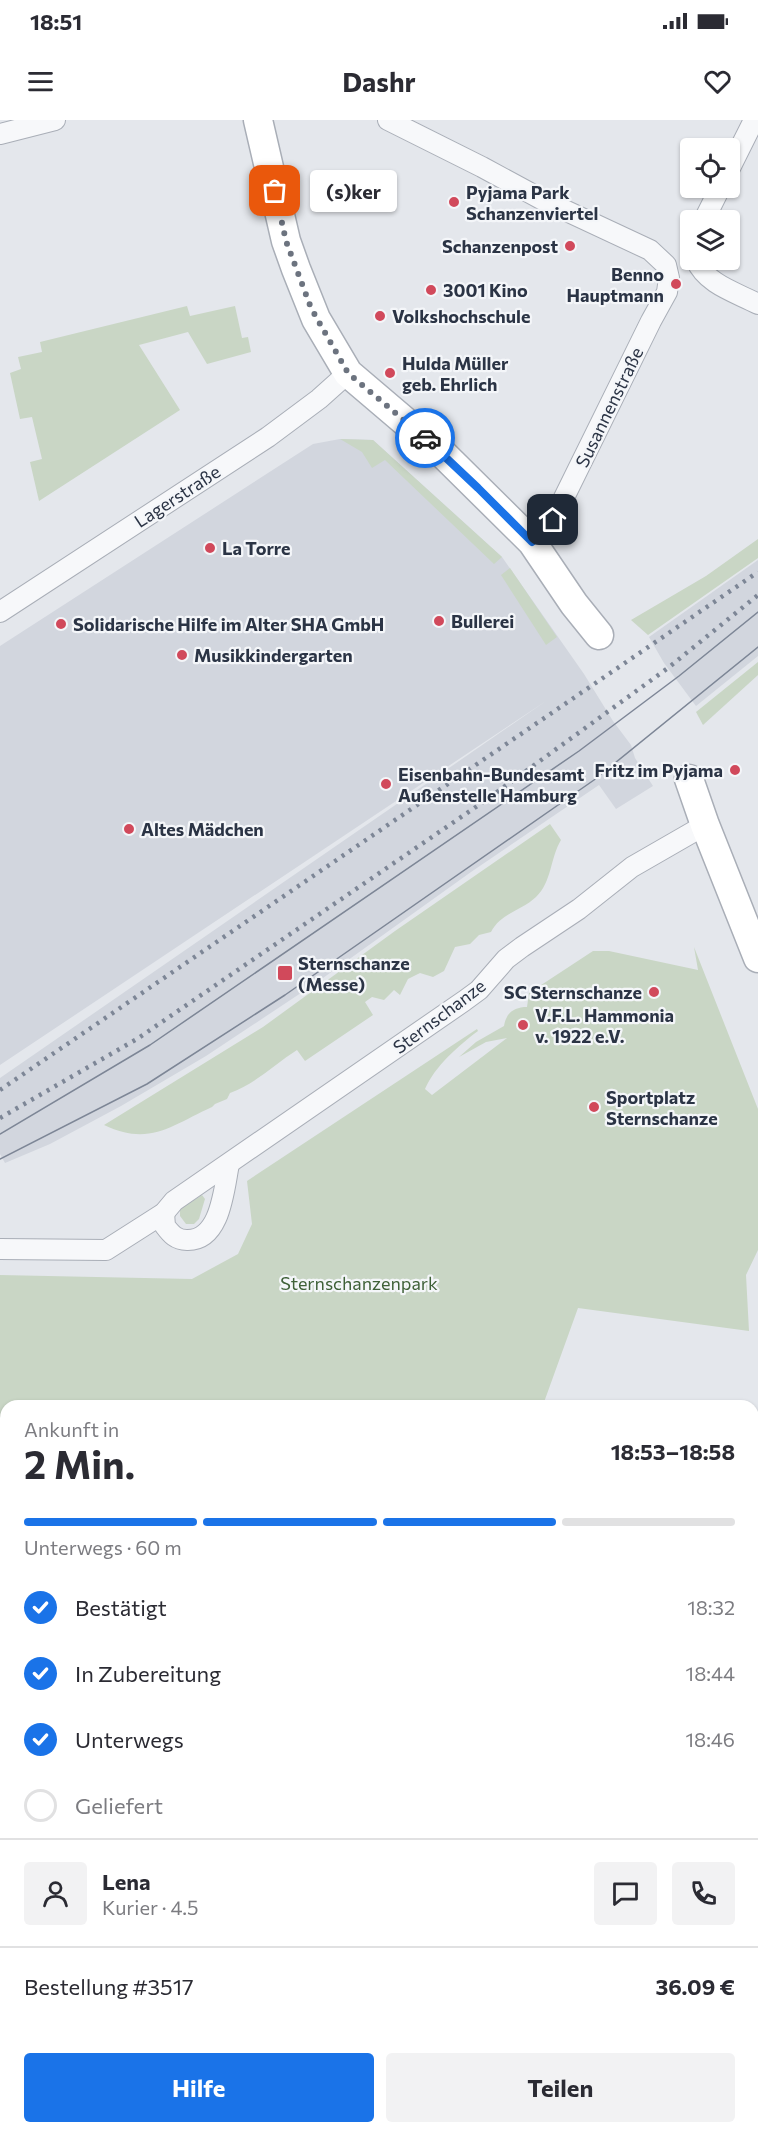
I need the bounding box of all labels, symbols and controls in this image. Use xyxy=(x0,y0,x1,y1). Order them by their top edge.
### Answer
text: 18:51 xyxy=(30,8,82,35)
icon: menu xyxy=(24,65,57,98)
text: Dashr xyxy=(342,65,416,98)
icon: heart xyxy=(701,65,734,98)
map controls xyxy=(680,138,740,270)
button: locate xyxy=(680,138,740,198)
pin xyxy=(249,165,300,216)
callout: (s)ker xyxy=(311,170,398,212)
icon: bag xyxy=(258,174,291,207)
text: (s)ker xyxy=(326,179,381,203)
place label: Pyjama Park Schanzenviertel xyxy=(466,181,598,224)
marker: Pyjama Park Schanzenviertel xyxy=(447,195,461,209)
button: layers xyxy=(680,210,740,270)
place label: Schanzenpost xyxy=(442,235,558,257)
marker: Schanzenpost xyxy=(563,239,577,253)
place label: Benno Hauptmann xyxy=(567,263,664,306)
marker: Benno Hauptmann xyxy=(669,277,683,291)
place label: 3001 Kino xyxy=(443,279,528,301)
marker: 3001 Kino xyxy=(424,283,438,297)
place label: Volkshochschule xyxy=(392,305,530,327)
marker: Volkshochschule xyxy=(373,309,387,323)
street label: Susannenstraße xyxy=(570,343,648,471)
place label: Hulda Müller geb. Ehrlich xyxy=(402,352,509,395)
marker: Hulda Müller geb. Ehrlich xyxy=(383,366,397,380)
courier xyxy=(395,408,455,468)
icon: car xyxy=(409,422,442,455)
street label: Lagerstraße xyxy=(130,460,224,532)
pin xyxy=(527,494,578,545)
icon: home xyxy=(536,503,569,536)
place label: La Torre xyxy=(222,537,291,559)
marker: La Torre xyxy=(203,541,217,555)
place label: Bullerei xyxy=(451,610,514,632)
place label: Solidarische Hilfe im Alter SHA GmbH xyxy=(73,613,384,635)
marker: Bullerei xyxy=(432,614,446,628)
marker: Solidarische Hilfe im Alter SHA GmbH xyxy=(54,617,68,631)
place label: Musikkindergarten xyxy=(194,644,353,666)
marker: Musikkindergarten xyxy=(175,648,189,662)
place label: Fritz im Pyjama xyxy=(595,759,723,781)
place label: Eisenbahn-Bundesamt Außenstelle Hamburg xyxy=(398,763,585,806)
marker: Fritz im Pyjama xyxy=(728,763,742,777)
marker: Eisenbahn-Bundesamt Außenstelle Hamburg xyxy=(379,777,393,791)
place label: Altes Mädchen xyxy=(141,818,264,840)
marker: Altes Mädchen xyxy=(122,822,136,836)
place label: Sternschanze (Messe) xyxy=(298,952,410,995)
marker: Sternschanze (Messe) xyxy=(276,964,294,982)
street label: Sternschanze xyxy=(388,974,490,1058)
place label: SC Sternschanze xyxy=(504,981,642,1003)
marker: SC Sternschanze xyxy=(647,985,661,999)
place label: V.F.L. Hammonia v. 1922 e.V. xyxy=(535,1004,674,1047)
marker: V.F.L. Hammonia v. 1922 e.V. xyxy=(516,1018,530,1032)
place label: Sportplatz Sternschanze xyxy=(606,1086,718,1129)
marker: Sportplatz Sternschanze xyxy=(587,1100,601,1114)
park label: Sternschanzenpark xyxy=(280,1272,438,1294)
text: Ankunft in xyxy=(24,1417,119,1441)
text: 18:53–18:58 xyxy=(611,1438,735,1465)
text: 2 Min. xyxy=(24,1439,135,1487)
text: Unterwegs · 60 m xyxy=(24,1535,182,1559)
icon: check xyxy=(24,1591,57,1624)
text: Bestätigt xyxy=(75,1594,167,1621)
text: 18:32 xyxy=(687,1595,735,1619)
icon: check xyxy=(24,1657,57,1690)
text: In Zubereitung xyxy=(75,1660,221,1687)
text: 18:44 xyxy=(686,1661,735,1685)
icon: check xyxy=(24,1723,57,1756)
text: Unterwegs xyxy=(75,1726,184,1753)
text: 18:46 xyxy=(685,1727,735,1751)
text: Geliefert xyxy=(75,1792,163,1819)
button: person xyxy=(24,1862,87,1925)
button: chat xyxy=(594,1862,657,1925)
button: phone xyxy=(672,1862,735,1925)
text: Lena xyxy=(102,1868,151,1895)
text: Kurier · 4.5 xyxy=(102,1895,198,1919)
text: Bestellung #3517 xyxy=(24,1973,194,2000)
text: 36.09 € xyxy=(656,1973,735,2000)
button: Hilfe xyxy=(24,2053,374,2122)
button: Teilen xyxy=(386,2053,735,2122)

